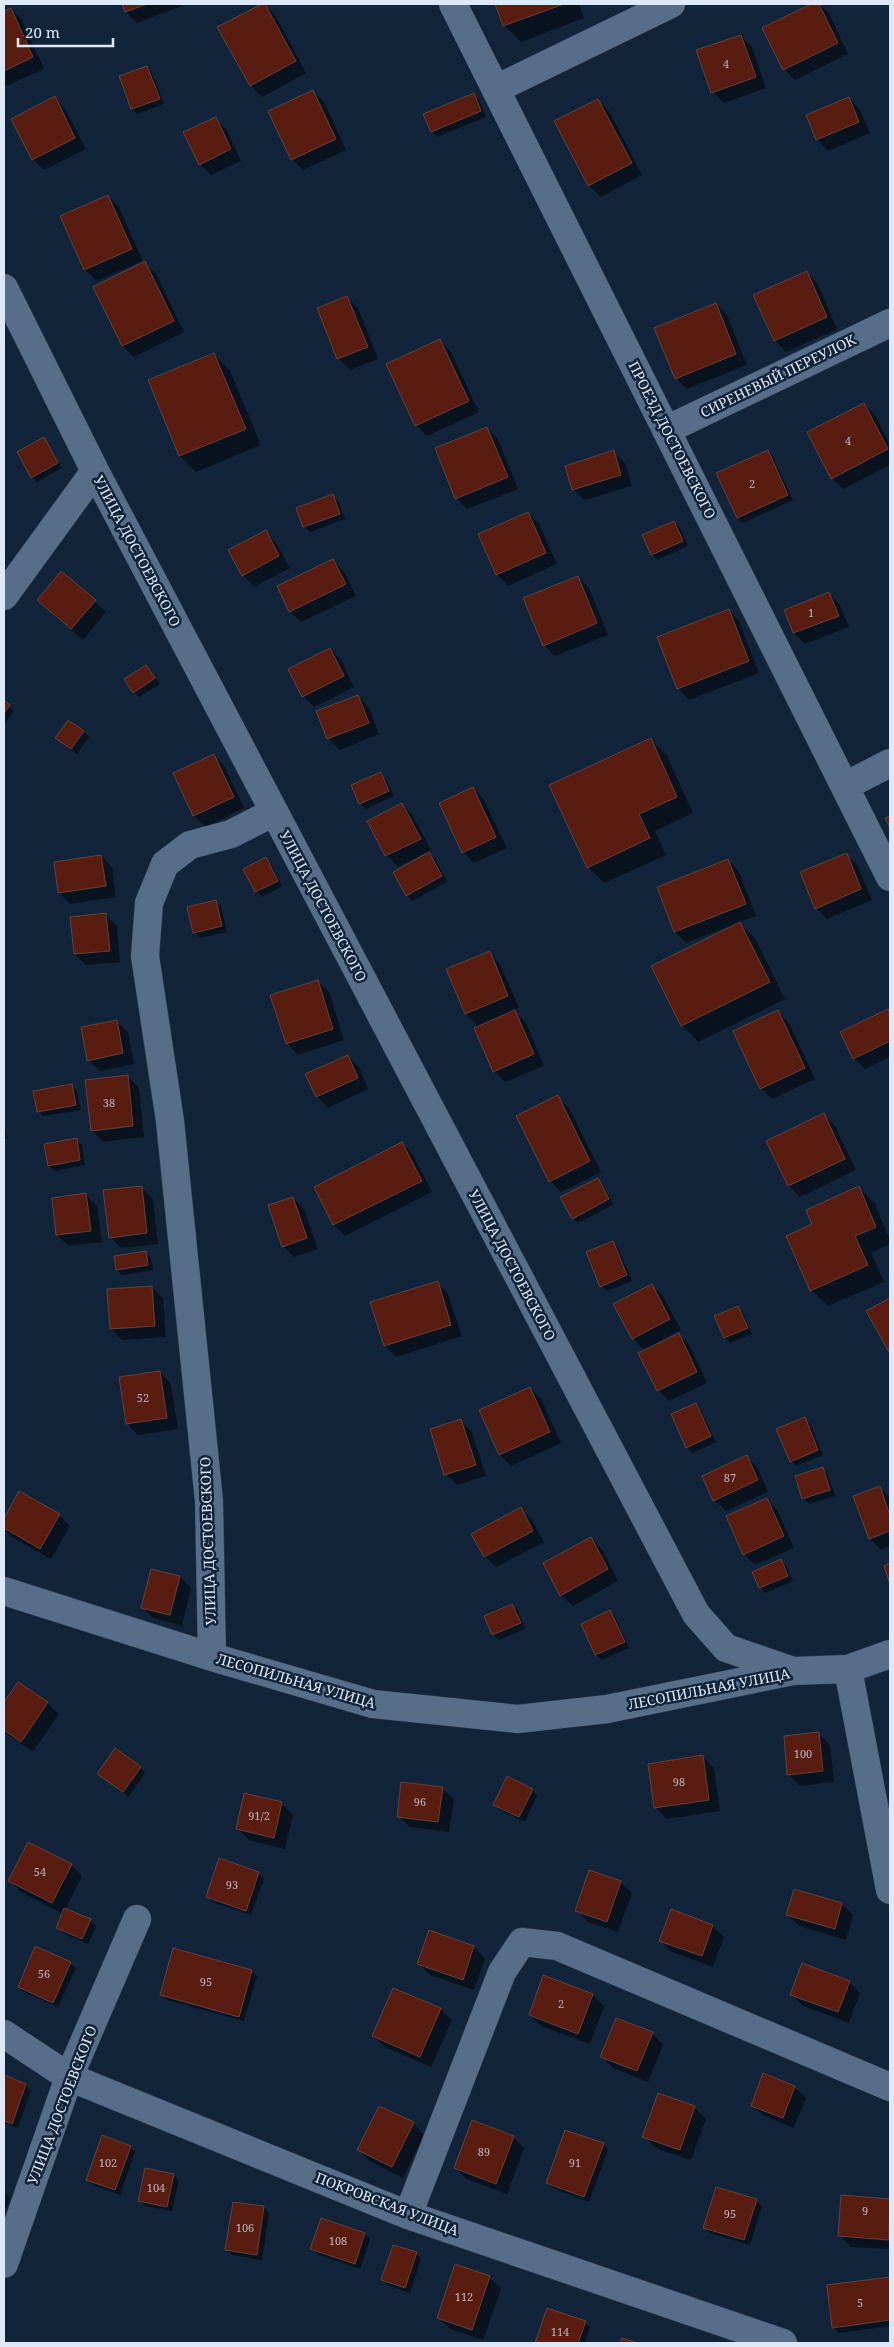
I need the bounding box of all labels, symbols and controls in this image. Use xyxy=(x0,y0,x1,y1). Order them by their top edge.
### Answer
scale bar xyxy=(18,15,112,47)
text: 20 m xyxy=(25,22,60,42)
house number: 4 xyxy=(723,56,729,71)
street label: СИРЕНЕВЫЙ ПЕРЕУЛОК xyxy=(697,330,859,422)
street label: ПРОЕЗД ДОСТОЕВСКОГО xyxy=(624,358,721,522)
house number: 4 xyxy=(845,433,851,448)
street label: УЛИЦА ДОСТОЕВСКОГО xyxy=(89,472,185,630)
house number: 2 xyxy=(749,476,755,491)
house number: 1 xyxy=(808,605,814,620)
street label: УЛИЦА ДОСТОЕВСКОГО xyxy=(275,827,371,985)
house number: 38 xyxy=(103,1095,115,1110)
street label: УЛИЦА ДОСТОЕВСКОГО xyxy=(464,1186,560,1344)
house number: 52 xyxy=(137,1390,149,1405)
street label: УЛИЦА ДОСТОЕВСКОГО xyxy=(195,1456,220,1626)
house number: 87 xyxy=(724,1470,736,1485)
street label: ЛЕСОПИЛЬНАЯ УЛИЦА xyxy=(214,1649,378,1712)
street label: ЛЕСОПИЛЬНАЯ УЛИЦА xyxy=(626,1663,792,1714)
house number: 100 xyxy=(794,1746,812,1761)
house number: 98 xyxy=(673,1774,685,1789)
house number: 96 xyxy=(414,1794,426,1809)
house number: 91/2 xyxy=(248,1808,270,1823)
house number: 54 xyxy=(34,1864,46,1879)
house number: 93 xyxy=(226,1877,238,1892)
house number: 56 xyxy=(38,1966,50,1981)
house number: 95 xyxy=(200,1974,212,1989)
house number: 2 xyxy=(558,1996,564,2011)
street label: УЛИЦА ДОСТОЕВСКОГО xyxy=(22,2023,101,2187)
house number: 89 xyxy=(478,2144,490,2159)
house number: 102 xyxy=(99,2155,117,2170)
house number: 91 xyxy=(569,2155,581,2170)
street label: ПОКРОВСКАЯ УЛИЦА xyxy=(313,2167,462,2240)
house number: 104 xyxy=(147,2180,165,2195)
house number: 9 xyxy=(862,2203,868,2218)
house number: 95 xyxy=(724,2206,736,2221)
house number: 106 xyxy=(236,2220,254,2235)
house number: 108 xyxy=(329,2233,347,2248)
house number: 112 xyxy=(455,2289,473,2304)
house number: 5 xyxy=(857,2295,863,2310)
house number: 114 xyxy=(551,2324,569,2339)

